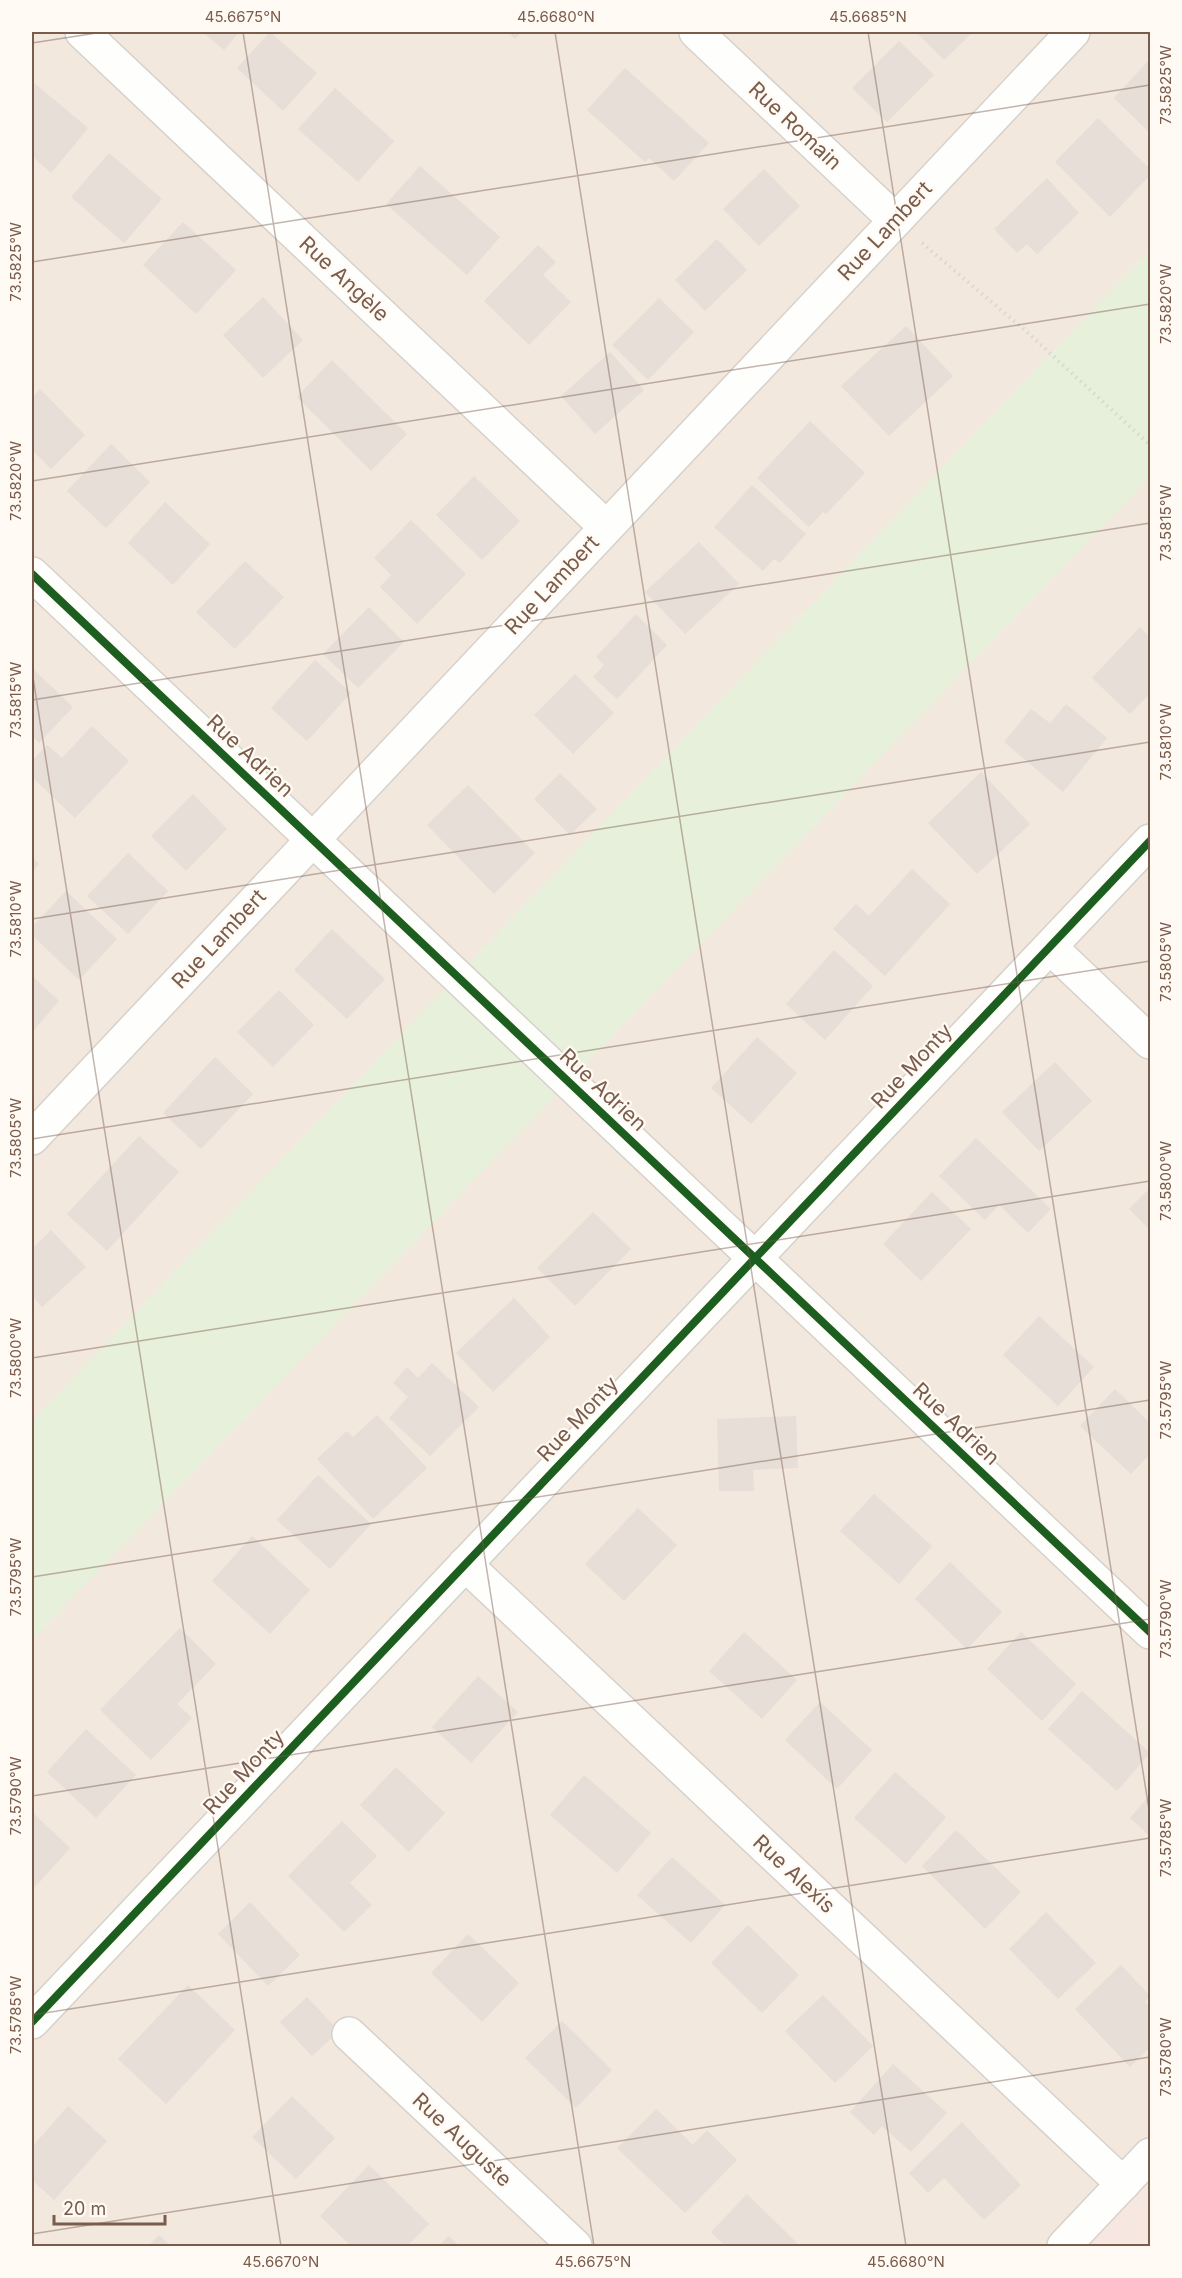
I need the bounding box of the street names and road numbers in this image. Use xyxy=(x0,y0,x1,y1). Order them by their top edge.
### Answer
street label: Rue Romain xyxy=(744,76,847,175)
street label: Rue Lambert xyxy=(832,176,937,285)
street label: Rue Angèle xyxy=(294,231,394,326)
street label: Rue Lambert xyxy=(499,530,604,639)
street label: Rue Adrien xyxy=(202,709,299,802)
street label: Rue Lambert xyxy=(166,884,271,993)
street label: Rue Monty xyxy=(866,1018,957,1113)
street label: Rue Adrien xyxy=(555,1043,652,1136)
street label: Rue Monty xyxy=(532,1371,623,1466)
street label: Rue Adrien xyxy=(908,1377,1005,1470)
street label: Rue Monty xyxy=(198,1724,289,1819)
street label: Rue Alexis xyxy=(748,1829,841,1918)
street label: Rue Auguste xyxy=(408,2087,517,2192)

